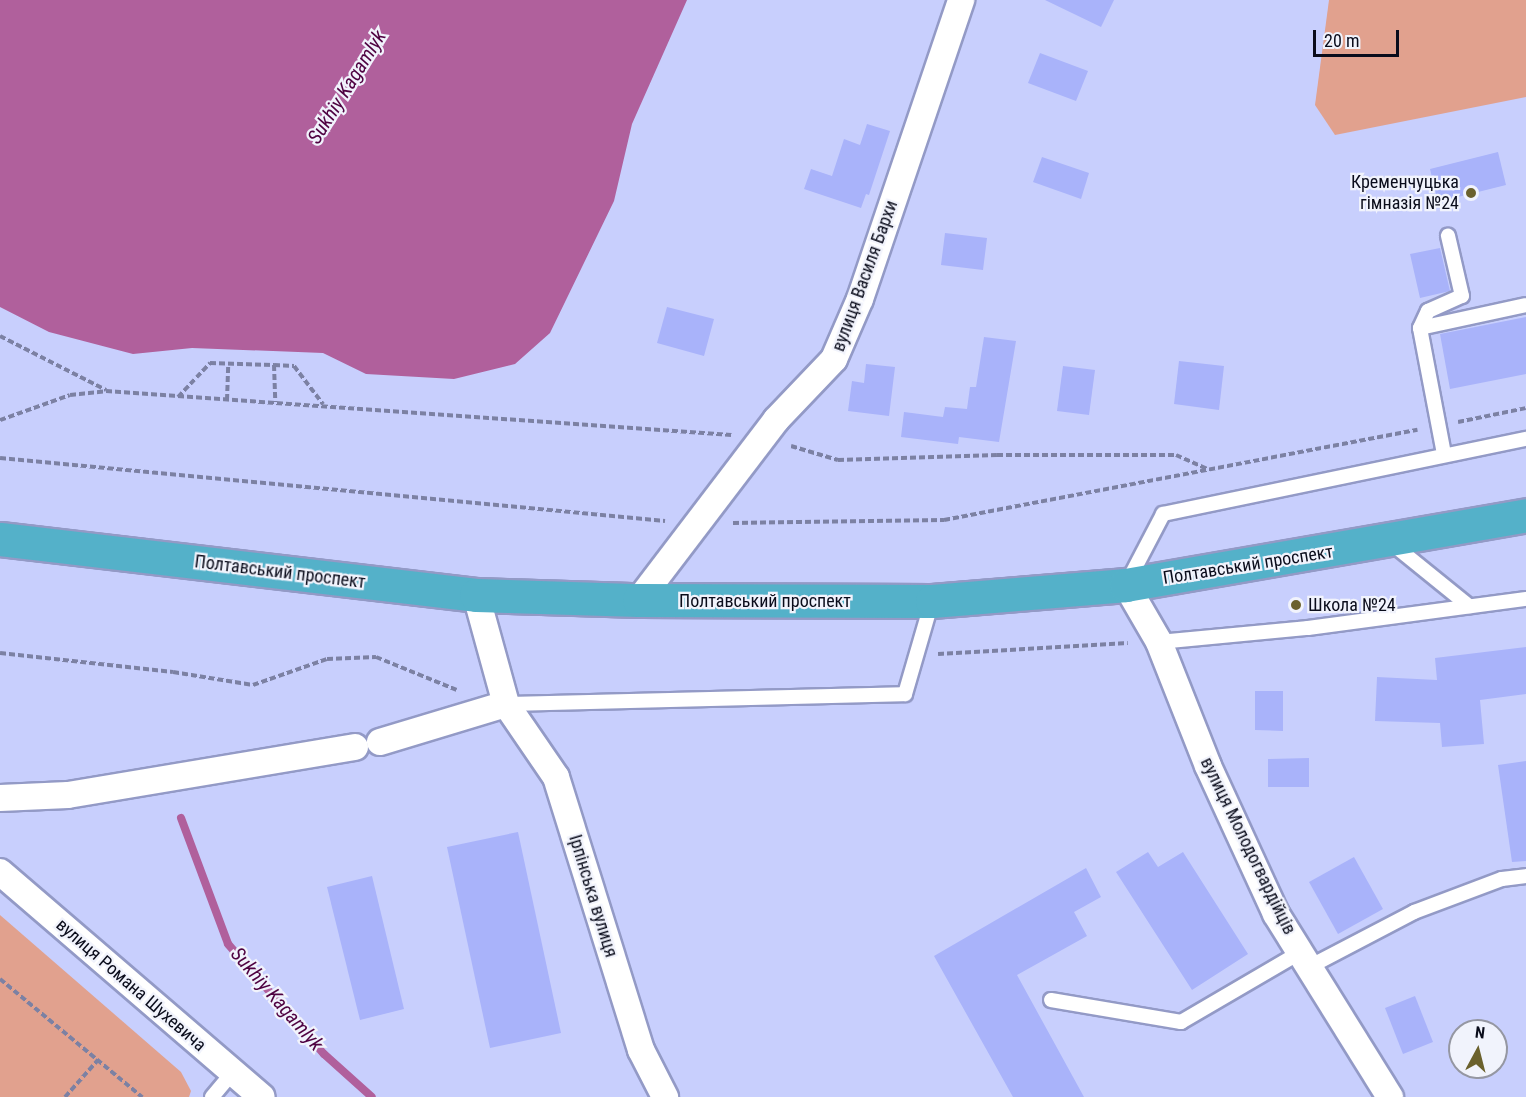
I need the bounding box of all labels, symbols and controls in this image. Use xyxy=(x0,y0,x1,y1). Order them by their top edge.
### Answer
scale bar xyxy=(1316,18,1402,56)
water label: Sukhiy Kagamlyk xyxy=(303,26,391,148)
text: 20 m xyxy=(1324,30,1359,51)
place label: Кременчуцька гімназія №24 xyxy=(1351,172,1459,214)
marker: Кременчуцька гімназія №24 xyxy=(1464,186,1478,200)
street label: вулиця Василя Бархи xyxy=(828,198,902,354)
street label: Полтавський проспект xyxy=(1161,541,1335,589)
street label: Полтавський проспект xyxy=(193,551,367,593)
street label: Полтавський проспект xyxy=(679,590,851,612)
place label: Школа №24 xyxy=(1308,594,1396,616)
marker: Школа №24 xyxy=(1289,598,1303,612)
street label: вулиця Молодогвардійців xyxy=(1196,754,1300,938)
street label: Ірпінська вулиця xyxy=(564,832,622,960)
street label: вулиця Романа Шухевича xyxy=(52,914,210,1056)
water label: Sukhiy Kagamlyk xyxy=(226,942,328,1056)
north arrow xyxy=(1448,1019,1508,1079)
text: N xyxy=(1474,1023,1486,1043)

